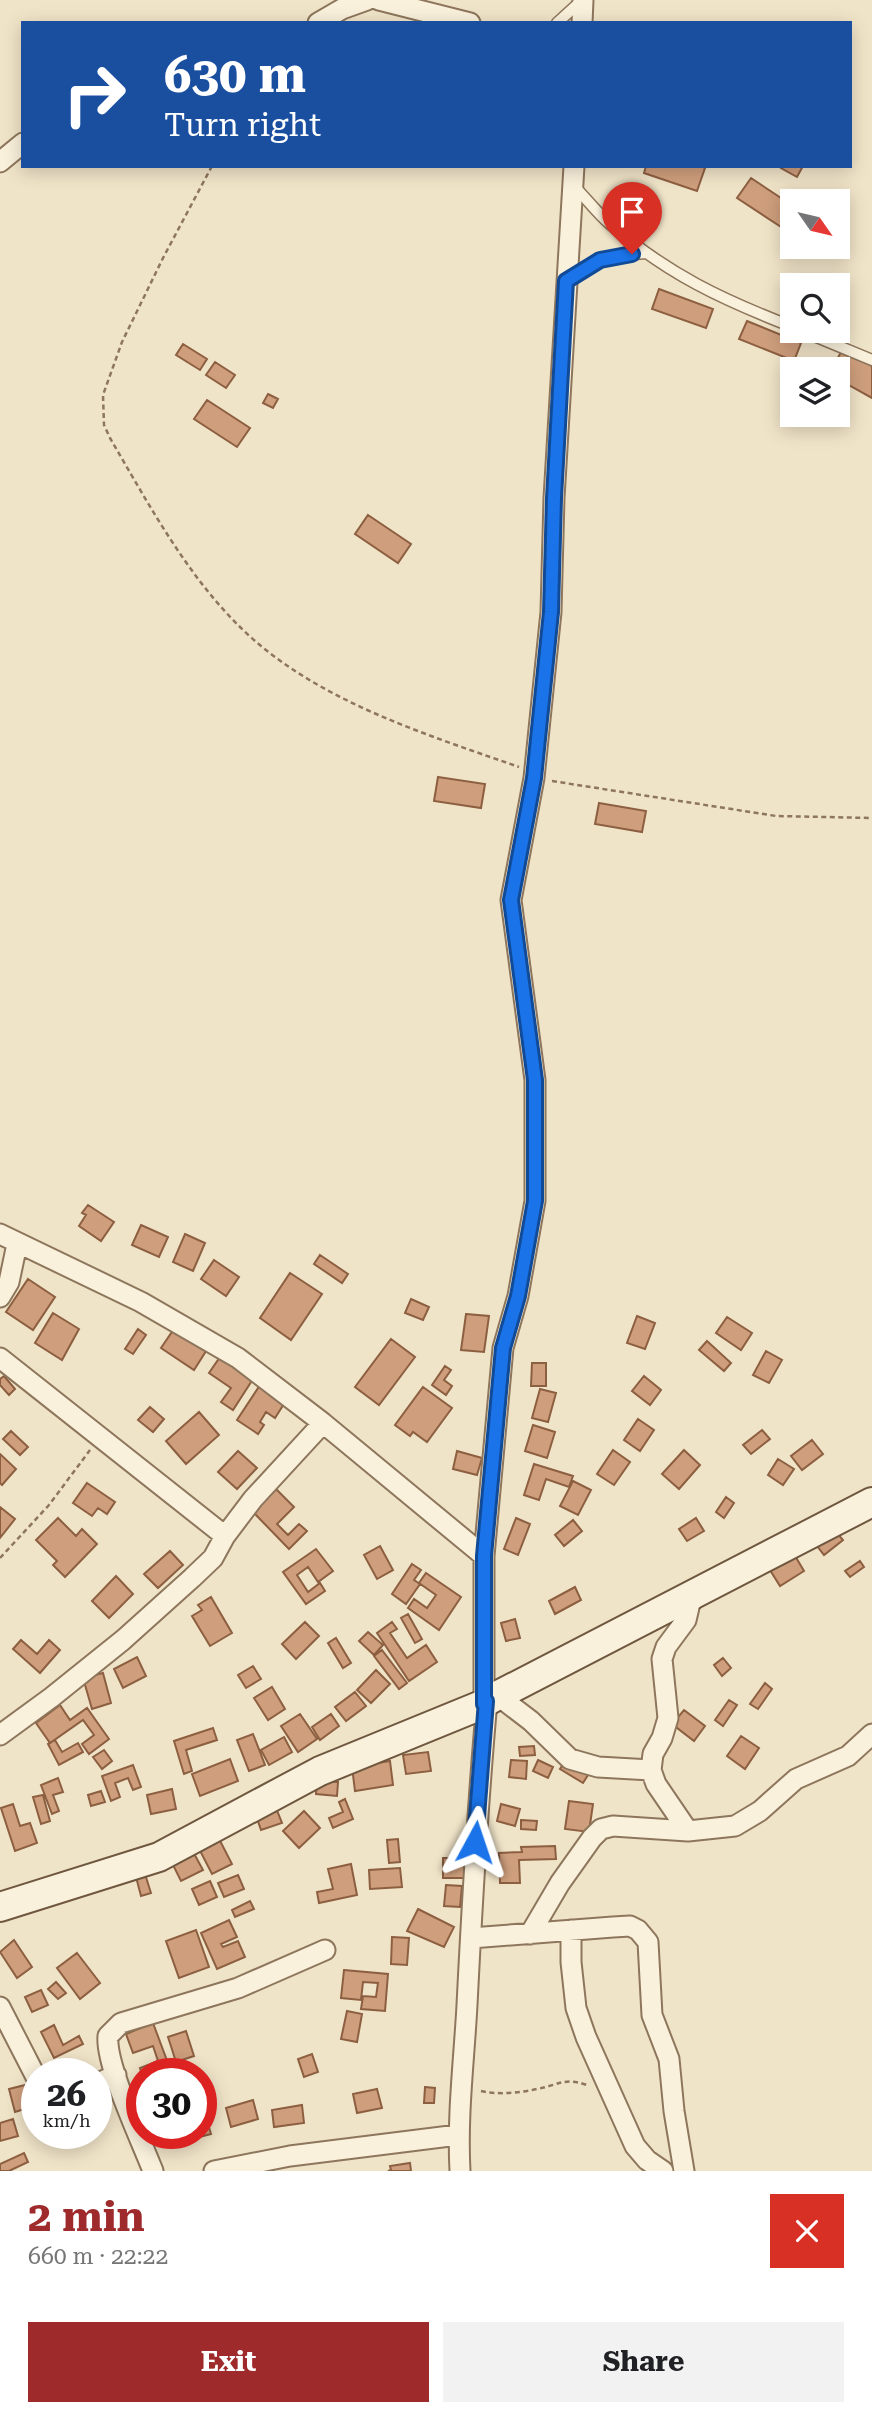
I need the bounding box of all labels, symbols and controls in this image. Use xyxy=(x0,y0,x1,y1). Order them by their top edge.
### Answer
text: 630 m xyxy=(164,47,306,104)
icon: right xyxy=(49,49,140,140)
text: Turn right xyxy=(164,106,321,144)
pin xyxy=(602,182,662,254)
north arrow xyxy=(780,189,850,259)
map controls xyxy=(780,189,850,427)
icon: arrive xyxy=(613,193,651,231)
button: search xyxy=(780,273,850,343)
button: layers xyxy=(780,357,850,427)
position arrow xyxy=(438,1805,512,1879)
speed limit sign: 30 xyxy=(126,2058,217,2149)
text: 26 xyxy=(47,2074,86,2115)
text: km/h xyxy=(42,2110,91,2131)
text: 2 min xyxy=(28,2192,145,2241)
button: close xyxy=(770,2194,844,2268)
text: 660 m · 22:22 xyxy=(28,2243,168,2270)
button: Exit xyxy=(28,2322,429,2402)
button: Share xyxy=(443,2322,844,2402)

